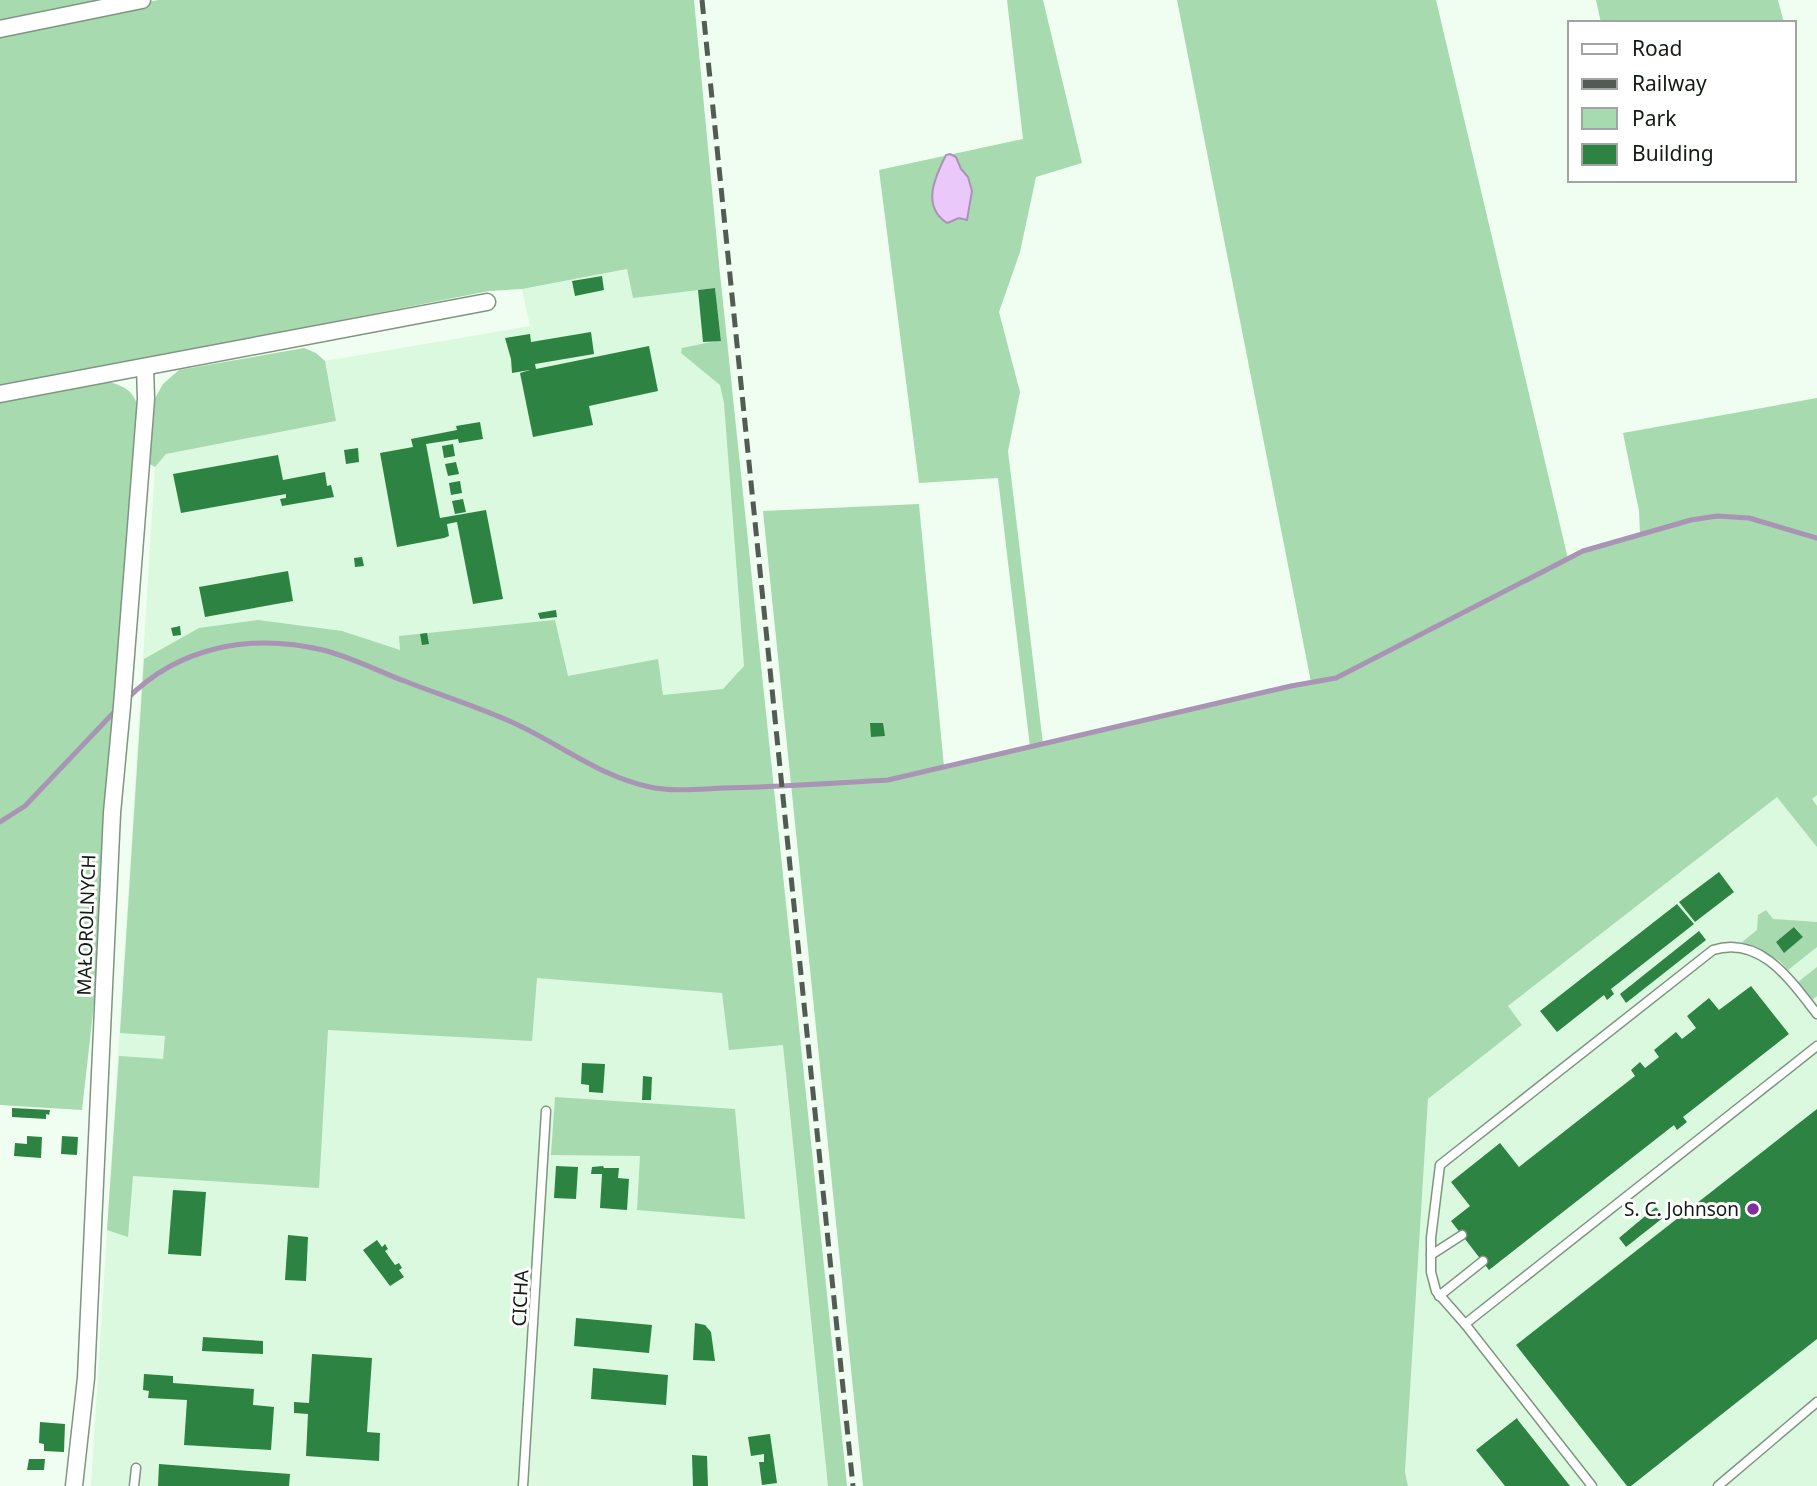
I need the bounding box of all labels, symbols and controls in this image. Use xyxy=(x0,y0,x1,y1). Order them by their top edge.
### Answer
legend xyxy=(1568,21,1796,182)
text: Road xyxy=(1632,34,1682,62)
text: Railway xyxy=(1632,69,1707,97)
text: Park xyxy=(1632,104,1677,132)
text: Building xyxy=(1632,139,1714,167)
street label: MAŁOROLNYCH xyxy=(71,854,101,996)
place label: S. C. Johnson xyxy=(1624,1196,1739,1222)
marker: S. C. Johnson xyxy=(1745,1201,1761,1217)
street label: CICHA xyxy=(506,1268,535,1327)

